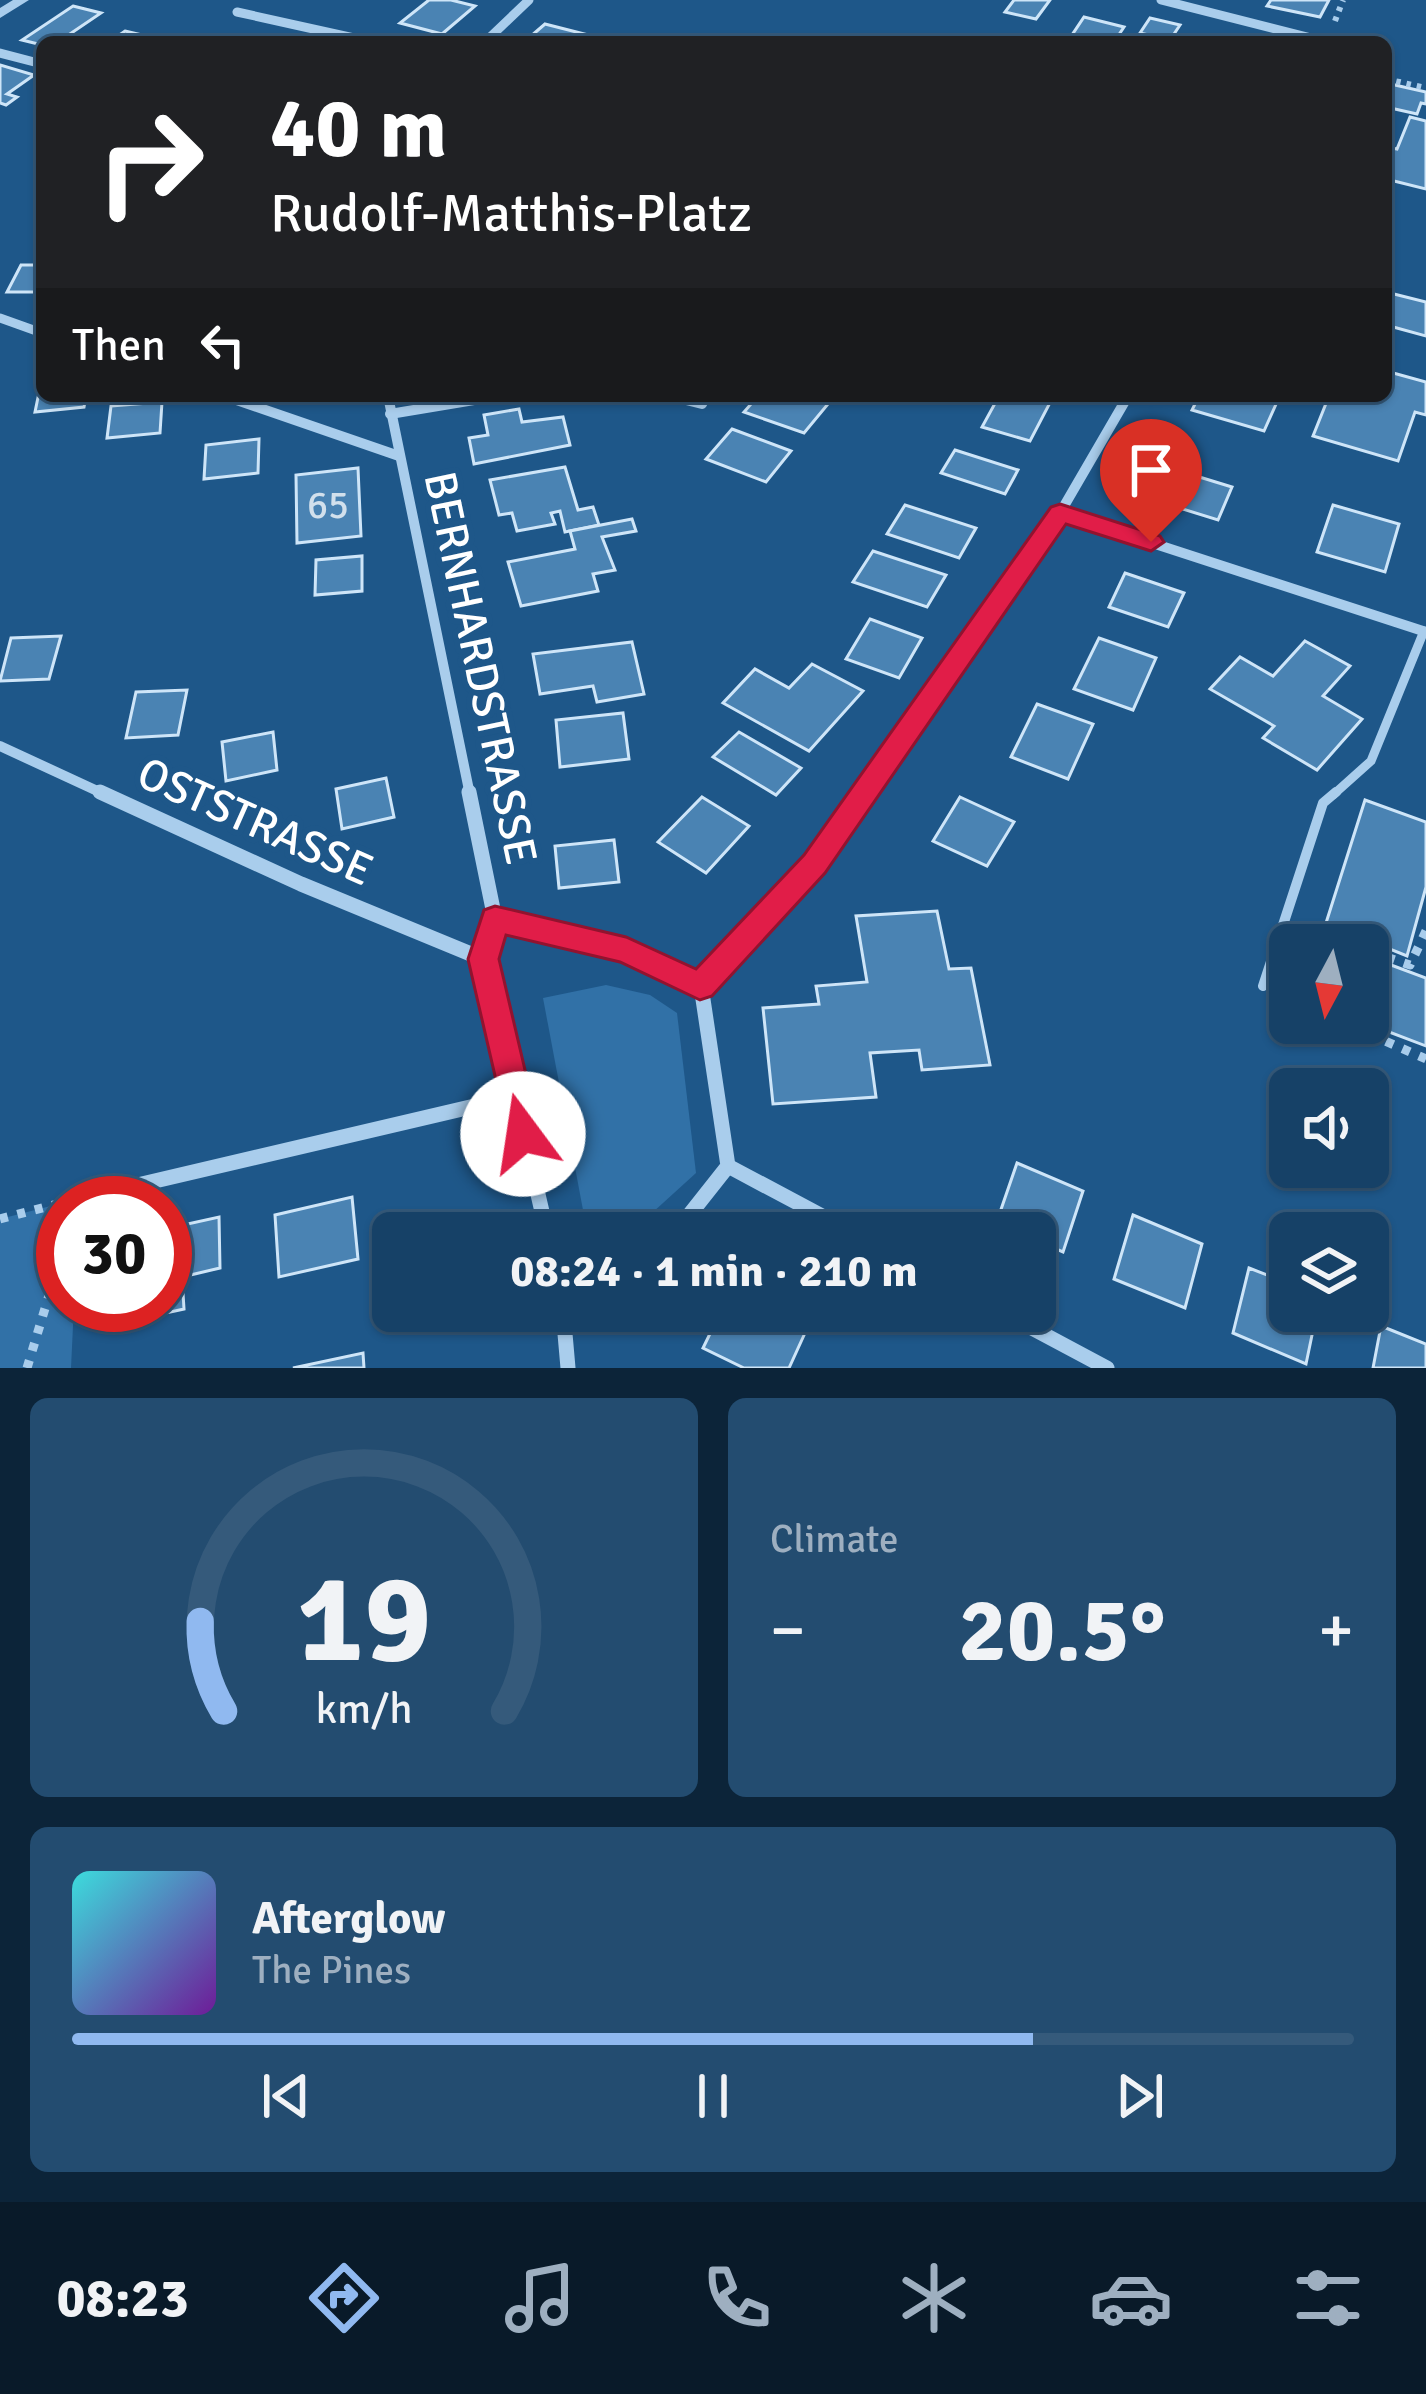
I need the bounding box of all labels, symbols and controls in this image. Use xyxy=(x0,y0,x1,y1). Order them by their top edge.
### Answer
text: 40 m xyxy=(270,77,447,181)
icon: right xyxy=(72,84,228,240)
text: Rudolf-Matthis-Platz xyxy=(270,180,752,247)
icon: left xyxy=(190,312,256,378)
text: Then xyxy=(72,318,166,373)
pin xyxy=(1100,419,1202,542)
icon: arrive xyxy=(1118,437,1184,503)
street label: BERNHARDSTRASSE xyxy=(411,467,549,869)
house number: 65 xyxy=(307,481,349,529)
street label: OSTSTRASSE xyxy=(129,746,381,898)
north arrow xyxy=(1269,924,1389,1044)
map controls xyxy=(1269,924,1389,1332)
button: sound xyxy=(1269,1068,1389,1188)
position arrow xyxy=(460,1071,586,1197)
speed limit sign: 30 xyxy=(36,1176,192,1332)
button: layers xyxy=(1269,1212,1389,1332)
text: 08:24 · 1 min · 210 m xyxy=(510,1244,918,1299)
text: Climate xyxy=(770,1515,899,1563)
text: 19 xyxy=(297,1543,431,1696)
text: 20.5° xyxy=(958,1575,1166,1686)
text: − xyxy=(770,1590,806,1671)
text: + xyxy=(1318,1590,1354,1671)
text: km/h xyxy=(315,1682,413,1735)
text: Afterglow xyxy=(252,1891,445,1946)
text: The Pines xyxy=(252,1946,411,1994)
icon: previous xyxy=(253,2063,319,2129)
icon: pause xyxy=(680,2063,746,2129)
icon: next xyxy=(1107,2063,1173,2129)
icon: directions xyxy=(302,2256,386,2340)
icon: music xyxy=(498,2256,582,2340)
icon: phone xyxy=(695,2256,779,2340)
icon: climate xyxy=(892,2256,976,2340)
icon: car xyxy=(1089,2256,1173,2340)
icon: filters xyxy=(1286,2256,1370,2340)
text: 08:23 xyxy=(56,2265,189,2332)

